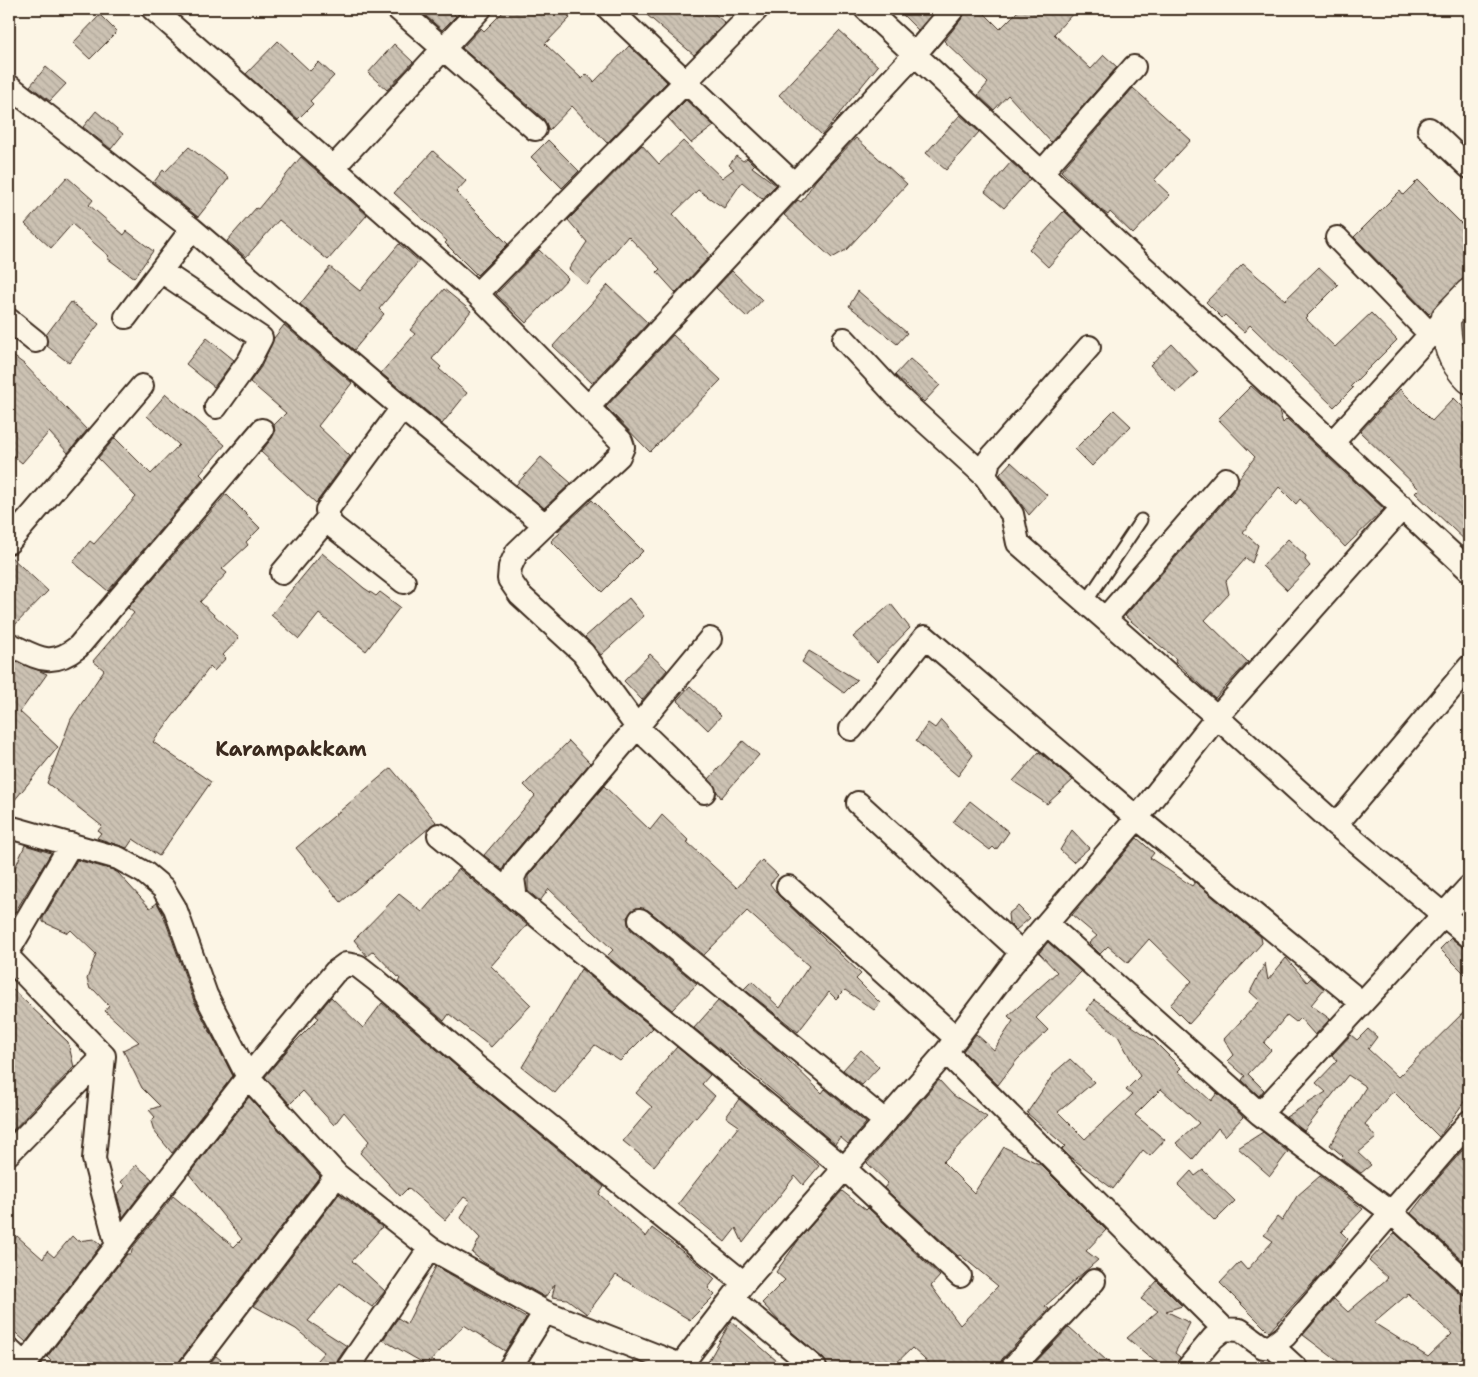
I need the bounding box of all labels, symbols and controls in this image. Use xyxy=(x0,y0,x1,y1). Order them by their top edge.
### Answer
district label: Karampakkam xyxy=(215,736,367,762)

